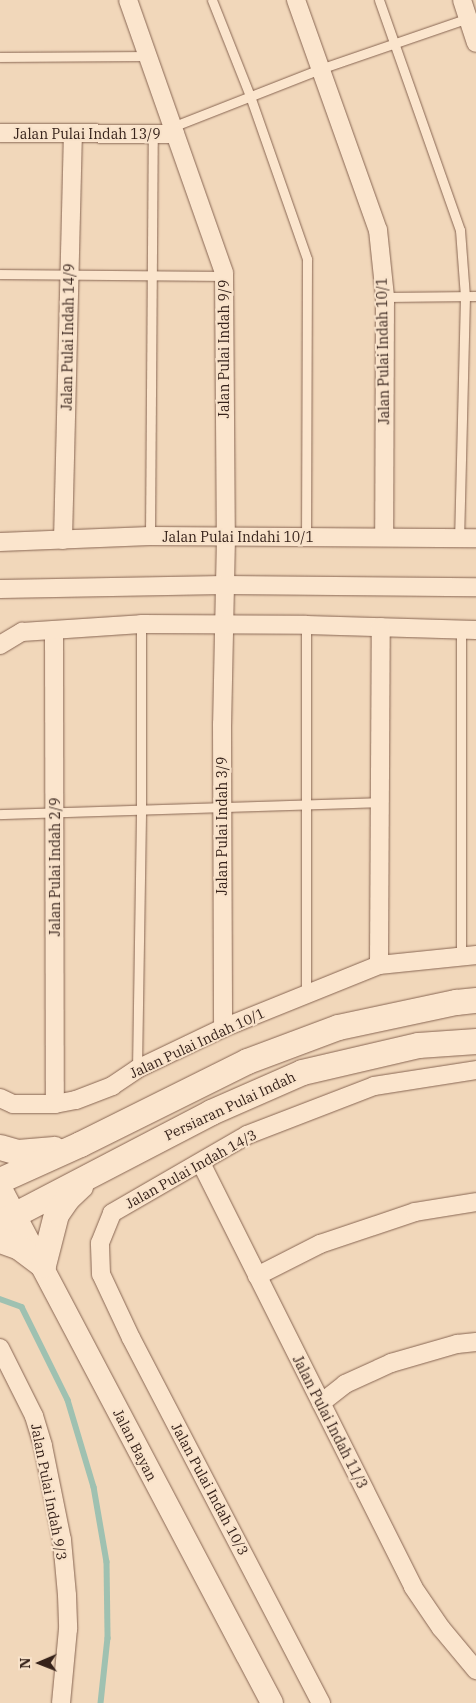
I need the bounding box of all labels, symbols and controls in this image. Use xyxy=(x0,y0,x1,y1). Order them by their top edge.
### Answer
street label: Jalan Pulai Indah 13/9 xyxy=(13,126,161,142)
street label: Jalan Pulai Indah 14/9 xyxy=(58,263,78,411)
street label: Jalan Pulai Indah 10/1 xyxy=(373,277,393,425)
street label: Jalan Pulai Indah 9/9 xyxy=(216,280,232,418)
street label: Jalan Pulai Indahi 10/1 xyxy=(162,529,314,545)
street label: Jalan Pulai Indah 3/9 xyxy=(214,757,230,895)
street label: Jalan Pulai Indah 2/9 xyxy=(47,798,63,936)
street label: Jalan Pulai Indah 10/1 xyxy=(127,1004,267,1082)
street label: Persiaran Pulai Indah xyxy=(162,1068,298,1144)
street label: Jalan Pulai Indah 14/3 xyxy=(123,1126,259,1212)
street label: Jalan Pulai Indah 11/3 xyxy=(289,1353,371,1491)
street label: Jalan Bayan xyxy=(110,1406,160,1484)
street label: Jalan Pulai Indah 10/3 xyxy=(168,1420,252,1558)
street label: Jalan Pulai Indah 9/3 xyxy=(28,1422,70,1562)
north arrow xyxy=(15,1638,65,1688)
text: N xyxy=(16,1658,34,1669)

